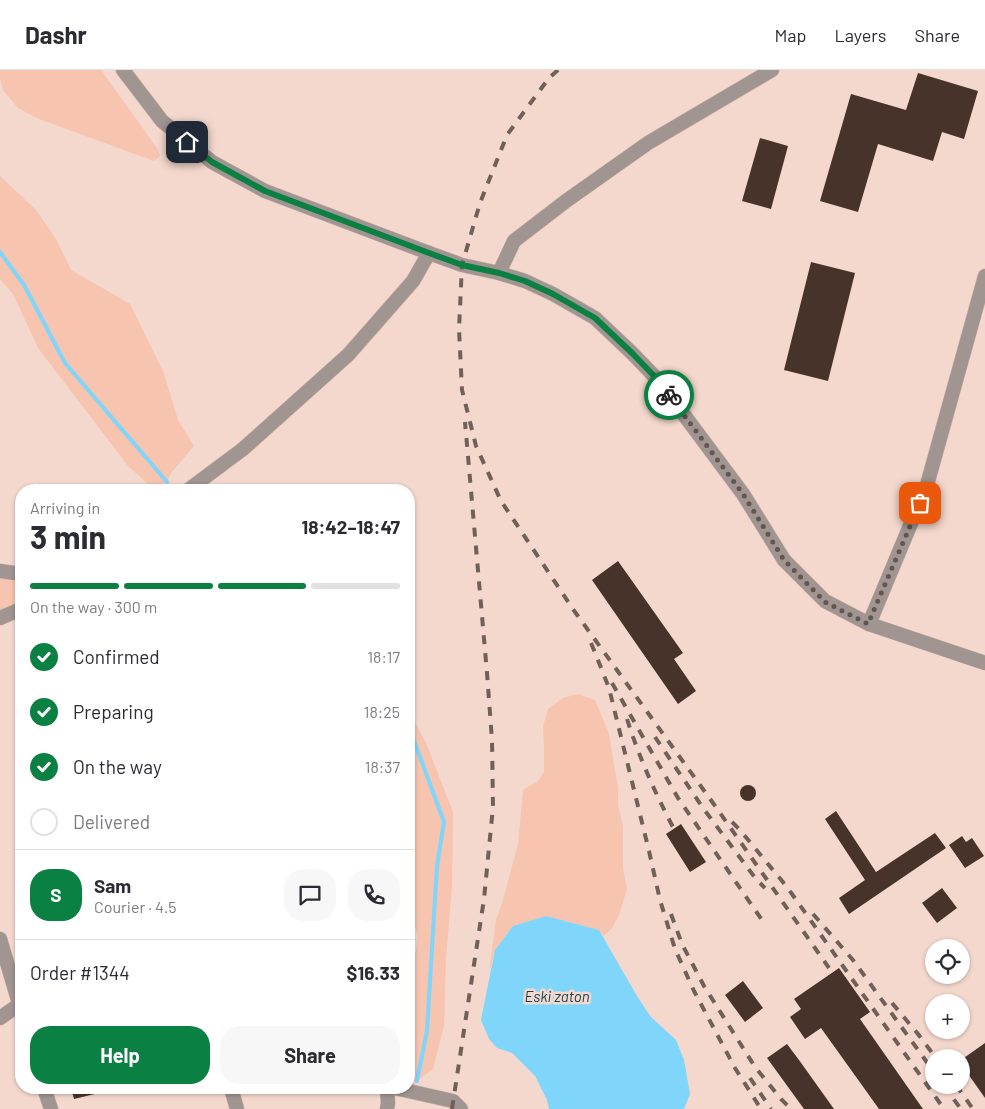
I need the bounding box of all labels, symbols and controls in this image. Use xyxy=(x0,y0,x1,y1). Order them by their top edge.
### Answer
text: Dashr xyxy=(25,20,87,49)
text: Map xyxy=(774,24,806,46)
text: Layers xyxy=(834,24,887,46)
text: Share xyxy=(915,24,960,46)
pin xyxy=(166,121,208,163)
icon: home xyxy=(173,128,201,156)
courier xyxy=(644,370,694,420)
icon: bike xyxy=(655,381,683,409)
pin xyxy=(899,482,941,524)
icon: bag xyxy=(906,489,934,517)
text: Arriving in xyxy=(30,498,100,517)
text: 18:42–18:47 xyxy=(301,515,400,538)
text: 3 min xyxy=(30,517,106,555)
text: On the way · 300 m xyxy=(30,597,157,616)
icon: check xyxy=(30,643,58,671)
text: Confirmed xyxy=(73,645,160,668)
text: 18:17 xyxy=(367,647,400,666)
icon: check xyxy=(30,698,58,726)
text: Preparing xyxy=(73,700,154,723)
text: 18:25 xyxy=(364,702,400,721)
icon: check xyxy=(30,753,58,781)
text: On the way xyxy=(73,755,162,778)
text: 18:37 xyxy=(365,757,400,776)
text: Delivered xyxy=(73,810,150,833)
button: chat xyxy=(284,869,336,921)
button: phone xyxy=(348,869,400,921)
text: Sam xyxy=(94,874,131,897)
text: S xyxy=(50,883,62,906)
text: Courier · 4.5 xyxy=(94,897,177,916)
map controls xyxy=(925,939,970,1094)
button: locate xyxy=(925,939,970,984)
text: Order #1344 xyxy=(30,961,130,984)
text: $16.33 xyxy=(347,961,400,984)
water label: Eski zaton xyxy=(525,987,590,1005)
button: + xyxy=(925,994,970,1039)
button: Help xyxy=(30,1026,210,1084)
button: Share xyxy=(220,1026,400,1084)
button: − xyxy=(925,1049,970,1094)

